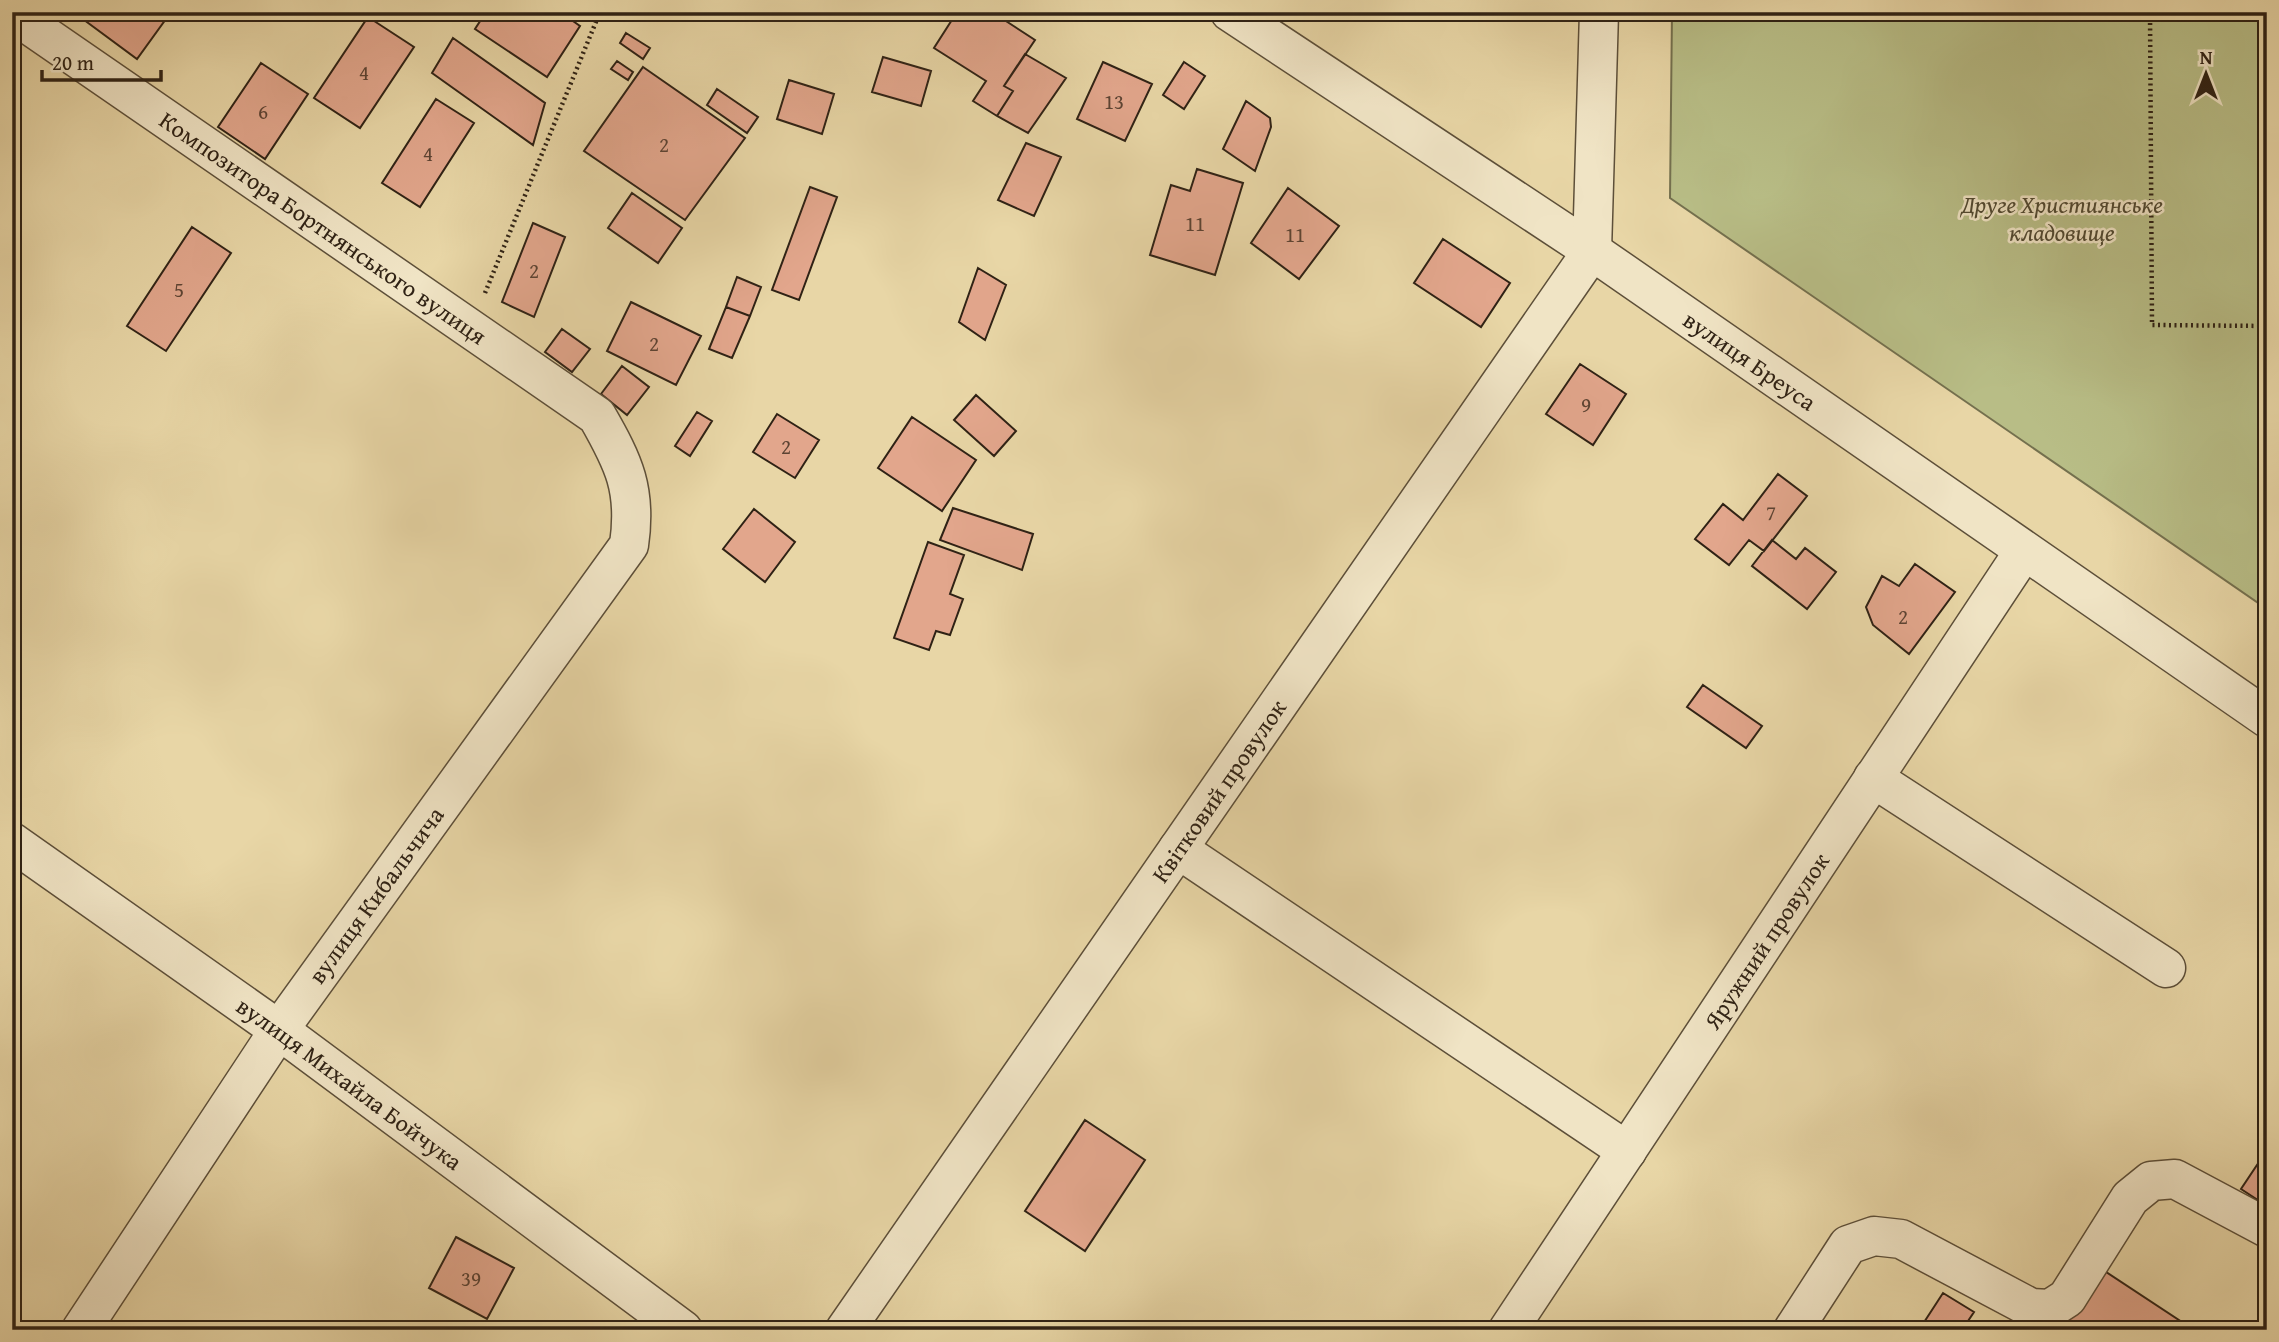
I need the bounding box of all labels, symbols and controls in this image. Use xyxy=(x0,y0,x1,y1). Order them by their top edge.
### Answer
scale bar xyxy=(42,38,161,82)
north arrow xyxy=(2170,38,2240,108)
text: N xyxy=(2200,43,2213,71)
text: 20 m xyxy=(52,47,94,78)
house number: 4 xyxy=(359,57,369,88)
house number: 13 xyxy=(1104,86,1124,117)
house number: 6 xyxy=(258,96,268,127)
street label: Композитора Бортнянського вулиця xyxy=(153,102,494,353)
house number: 2 xyxy=(659,129,669,160)
house number: 4 xyxy=(423,138,433,169)
park label: Друге Християнське кладовище xyxy=(1959,187,2163,250)
house number: 11 xyxy=(1185,208,1205,239)
house number: 11 xyxy=(1285,219,1305,250)
house number: 2 xyxy=(529,255,539,286)
house number: 5 xyxy=(174,274,184,305)
street label: вулиця Бреуса xyxy=(1677,302,1824,419)
house number: 2 xyxy=(649,328,659,359)
house number: 9 xyxy=(1581,389,1591,420)
house number: 2 xyxy=(781,431,791,462)
house number: 7 xyxy=(1766,497,1776,528)
house number: 2 xyxy=(1898,601,1908,632)
street label: Квітковий провулок xyxy=(1143,692,1294,889)
street label: вулиця Кибальчича xyxy=(300,799,453,991)
street label: Яружний провулок xyxy=(1694,845,1837,1037)
street label: вулиця Михайла Бойчука xyxy=(230,988,470,1178)
house number: 39 xyxy=(461,1263,481,1294)

